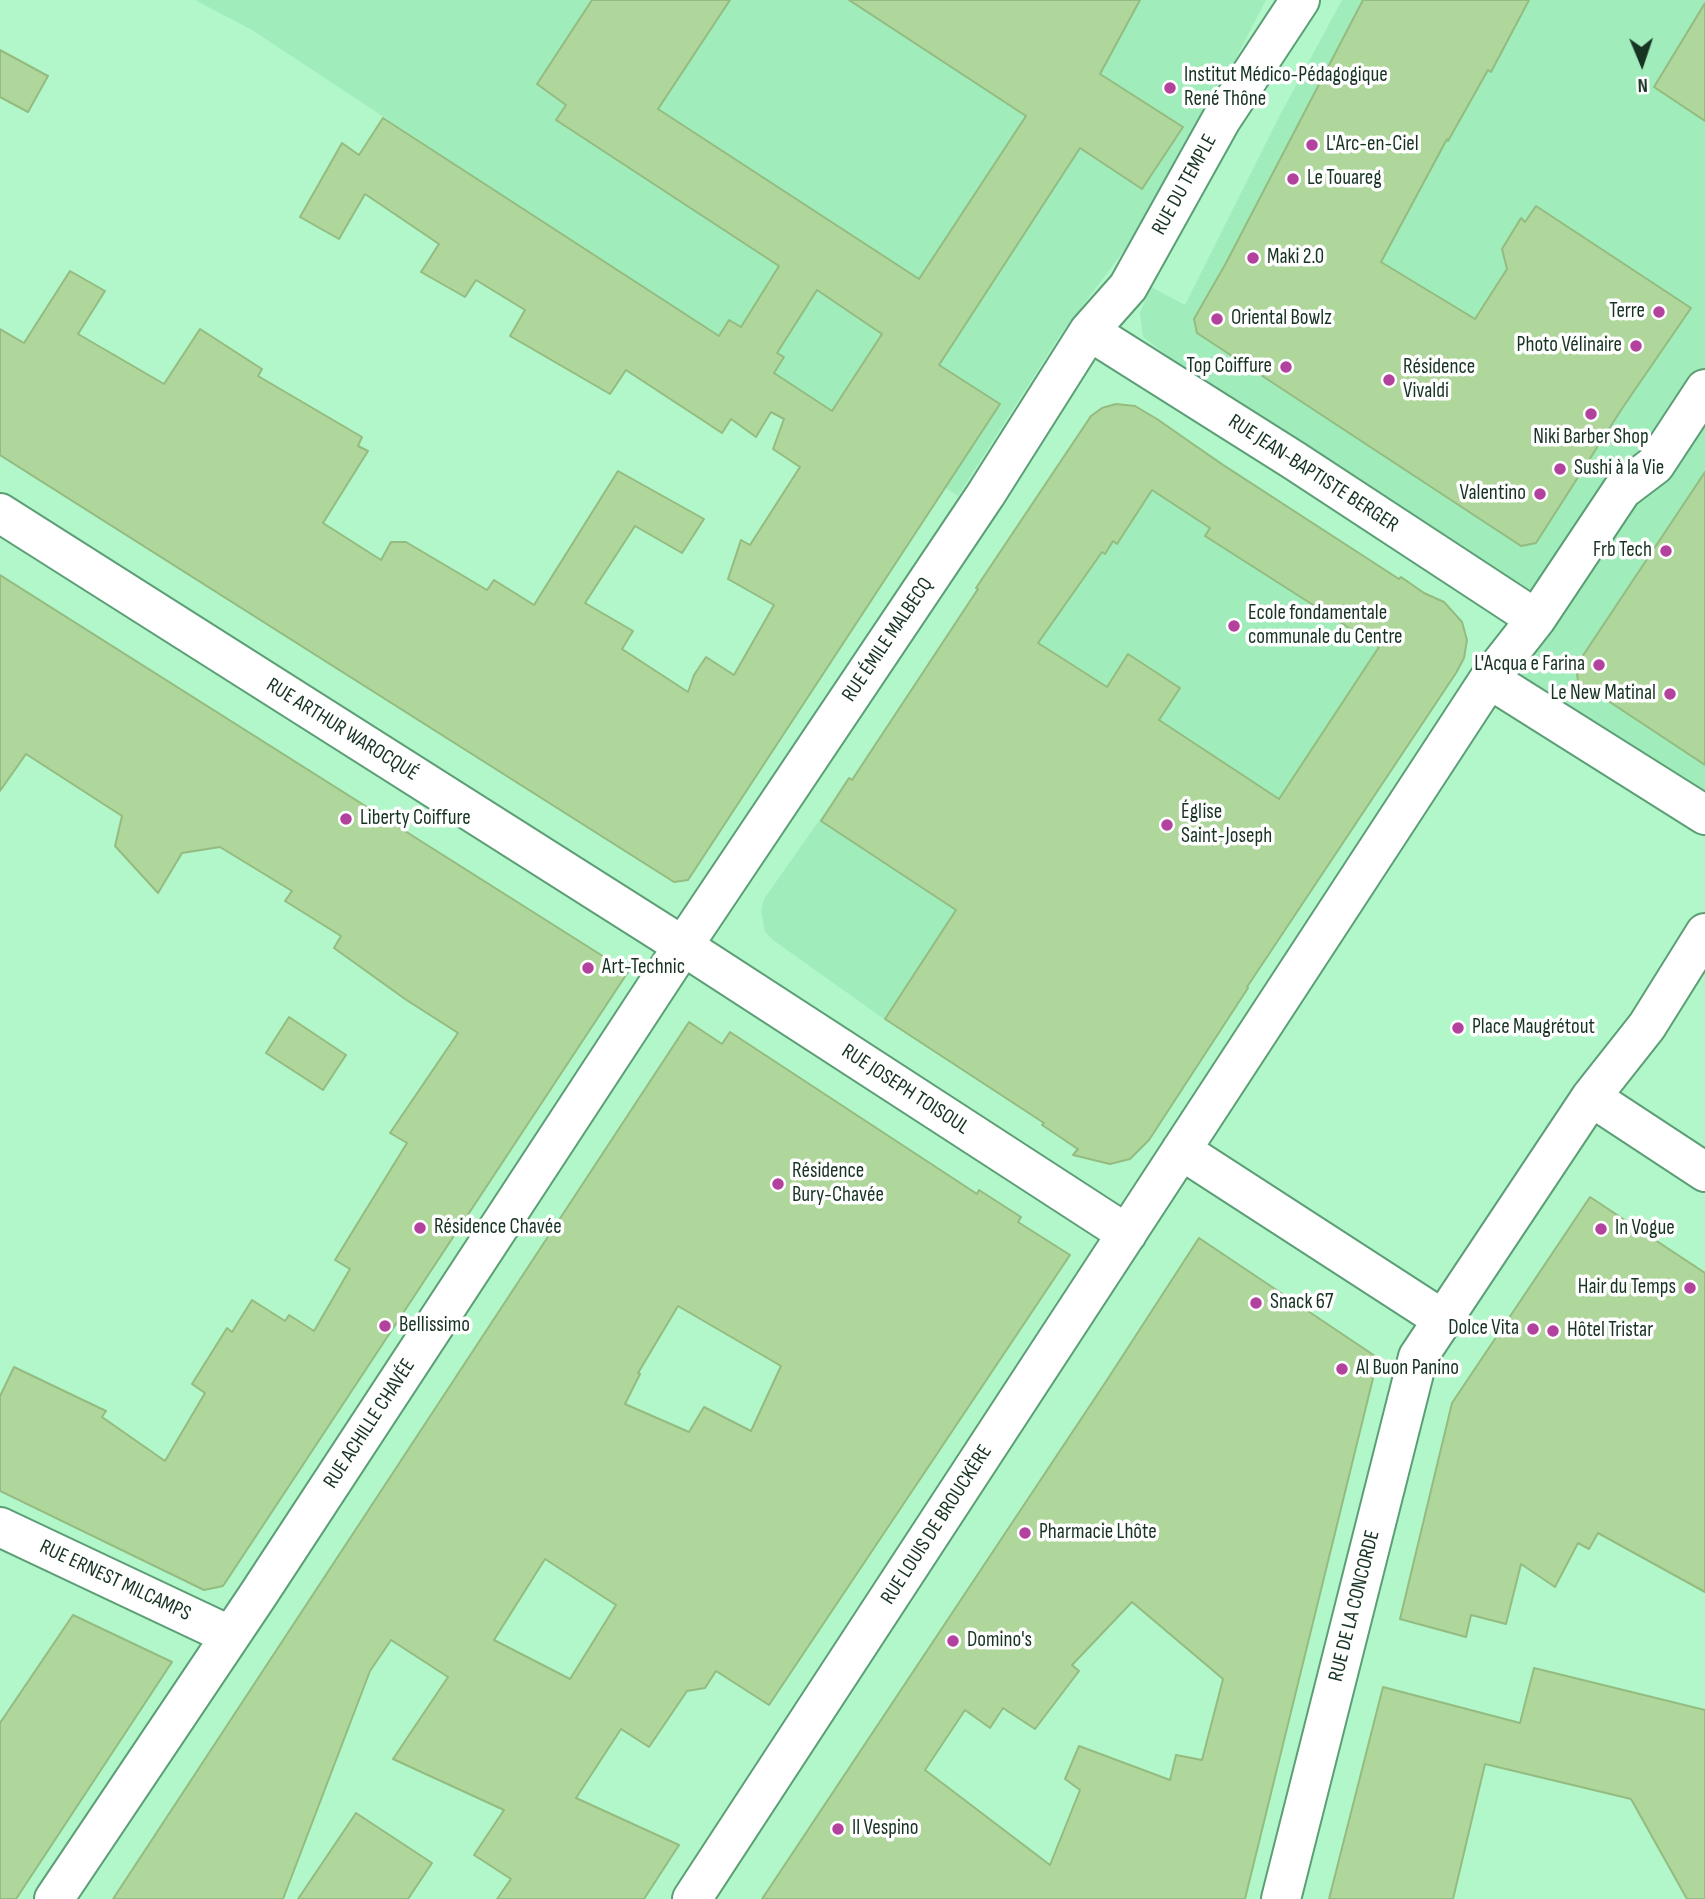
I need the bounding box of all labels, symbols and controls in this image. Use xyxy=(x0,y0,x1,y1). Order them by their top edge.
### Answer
north arrow xyxy=(1607,28,1677,98)
place label: Institut Médico-Pédagogique René Thône xyxy=(1184,63,1388,113)
text: N xyxy=(1637,73,1648,96)
marker: Institut Médico-Pédagogique René Thône xyxy=(1162,80,1178,96)
street label: RUE DU TEMPLE xyxy=(1147,130,1223,240)
place label: L'Arc-en-Ciel xyxy=(1326,132,1419,158)
marker: L'Arc-en-Ciel xyxy=(1304,137,1320,153)
place label: Le Touareg xyxy=(1307,166,1382,192)
marker: Le Touareg xyxy=(1285,171,1301,187)
place label: Maki 2.0 xyxy=(1267,245,1324,271)
marker: Maki 2.0 xyxy=(1245,250,1261,266)
place label: Terre xyxy=(1609,299,1645,325)
marker: Terre xyxy=(1651,304,1667,320)
place label: Oriental Bowlz xyxy=(1231,306,1332,332)
marker: Oriental Bowlz xyxy=(1209,311,1225,327)
place label: Photo Vélinaire xyxy=(1517,333,1622,359)
marker: Photo Vélinaire xyxy=(1628,338,1644,354)
place label: Top Coiffure xyxy=(1187,354,1272,380)
place label: Résidence Vivaldi xyxy=(1403,355,1475,405)
marker: Top Coiffure xyxy=(1278,359,1294,375)
marker: Résidence Vivaldi xyxy=(1381,372,1397,388)
marker: Niki Barber Shop xyxy=(1583,406,1599,422)
street label: RUE JEAN-BAPTISTE BERGER xyxy=(1223,410,1403,538)
place label: Niki Barber Shop xyxy=(1533,425,1649,451)
place label: Sushi à la Vie xyxy=(1574,456,1664,482)
marker: Sushi à la Vie xyxy=(1552,461,1568,477)
place label: Valentino xyxy=(1460,481,1526,507)
marker: Valentino xyxy=(1532,486,1548,502)
place label: Frb Tech xyxy=(1593,538,1652,564)
marker: Frb Tech xyxy=(1658,543,1674,559)
street label: RUE ÉMILE MALBECQ xyxy=(837,573,939,707)
place label: Ecole fondamentale communale du Centre xyxy=(1248,601,1403,651)
marker: Ecole fondamentale communale du Centre xyxy=(1226,618,1242,634)
place label: L'Acqua e Farina xyxy=(1474,652,1585,678)
marker: L'Acqua e Farina xyxy=(1591,657,1607,673)
street label: RUE ARTHUR WAROCQUÉ xyxy=(261,673,423,787)
place label: Le New Matinal xyxy=(1551,681,1656,707)
marker: Le New Matinal xyxy=(1662,686,1678,702)
place label: Église Saint-Joseph xyxy=(1181,800,1272,850)
place label: Liberty Coiffure xyxy=(360,806,471,832)
marker: Liberty Coiffure xyxy=(338,811,354,827)
marker: Église Saint-Joseph xyxy=(1159,817,1175,833)
place label: Art-Technic xyxy=(602,955,685,981)
marker: Art-Technic xyxy=(580,960,596,976)
place label: Place Maugrétout xyxy=(1472,1015,1595,1041)
marker: Place Maugrétout xyxy=(1450,1020,1466,1036)
street label: RUE JOSEPH TOISOUL xyxy=(836,1039,974,1141)
place label: Résidence Bury-Chavée xyxy=(792,1159,884,1209)
marker: Résidence Bury-Chavée xyxy=(770,1176,786,1192)
place label: Résidence Chavée xyxy=(434,1215,562,1241)
place label: In Vogue xyxy=(1615,1216,1675,1242)
marker: Résidence Chavée xyxy=(412,1220,428,1236)
marker: In Vogue xyxy=(1593,1221,1609,1237)
place label: Hair du Temps xyxy=(1578,1275,1676,1301)
marker: Hair du Temps xyxy=(1682,1280,1698,1296)
place label: Snack 67 xyxy=(1270,1290,1333,1316)
marker: Snack 67 xyxy=(1248,1295,1264,1311)
place label: Bellissimo xyxy=(399,1313,470,1339)
place label: Dolce Vita xyxy=(1448,1316,1519,1342)
marker: Bellissimo xyxy=(377,1318,393,1334)
place label: Hôtel Tristar xyxy=(1567,1318,1653,1344)
marker: Dolce Vita xyxy=(1525,1321,1541,1337)
marker: Hôtel Tristar xyxy=(1545,1323,1561,1339)
street label: RUE ACHILLE CHAVÉE xyxy=(319,1354,421,1494)
place label: Al Buon Panino xyxy=(1356,1356,1459,1382)
marker: Al Buon Panino xyxy=(1334,1361,1350,1377)
street label: RUE LOUIS DE BROUCKÈRE xyxy=(876,1440,998,1610)
place label: Pharmacie Lhôte xyxy=(1039,1520,1157,1546)
marker: Pharmacie Lhôte xyxy=(1017,1525,1033,1541)
street label: RUE DE LA CONCORDE xyxy=(1324,1528,1386,1684)
street label: RUE ERNEST MILCAMPS xyxy=(35,1535,195,1627)
place label: Domino's xyxy=(967,1628,1032,1654)
marker: Domino's xyxy=(945,1633,961,1649)
place label: Il Vespino xyxy=(852,1816,919,1842)
marker: Il Vespino xyxy=(830,1821,846,1837)

